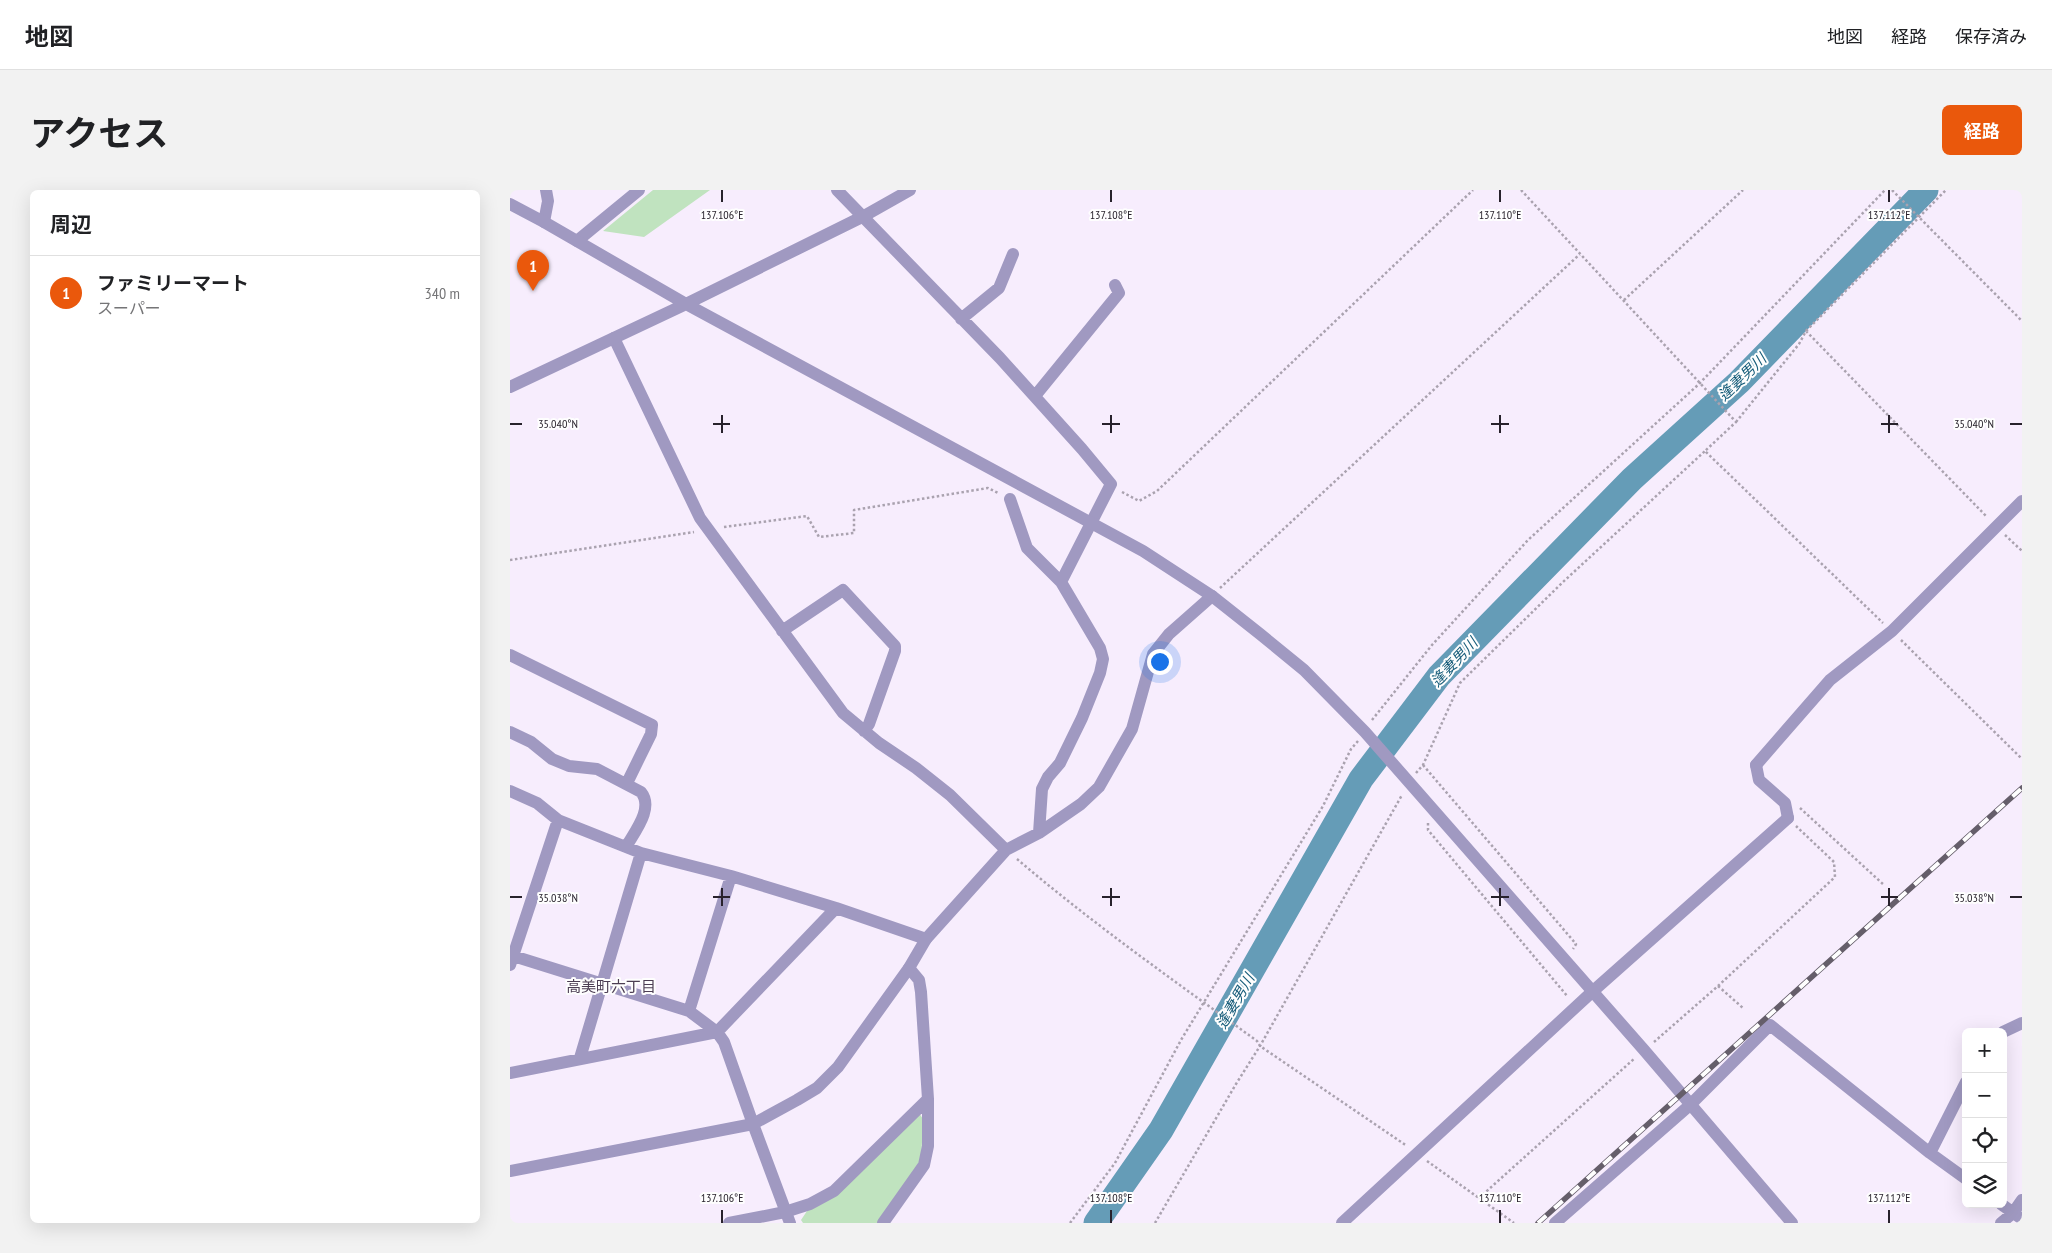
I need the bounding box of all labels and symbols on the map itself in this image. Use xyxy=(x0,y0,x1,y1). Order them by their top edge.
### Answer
text: 137.106°E xyxy=(701,207,743,222)
text: 137.108°E xyxy=(1090,207,1132,222)
text: 137.110°E xyxy=(1479,207,1521,222)
text: 137.112°E xyxy=(1868,207,1910,222)
pin: 1 xyxy=(517,250,549,291)
water label: 逢妻男川 xyxy=(1714,348,1772,405)
text: 35.040°N xyxy=(538,416,578,431)
text: 35.040°N xyxy=(1954,416,1994,431)
water label: 逢妻男川 xyxy=(1427,632,1483,690)
your location xyxy=(1147,649,1173,675)
text: 35.038°N xyxy=(538,890,578,905)
text: 35.038°N xyxy=(1954,890,1994,905)
water label: 逢妻男川 xyxy=(1212,969,1259,1032)
district label: 高美町六丁目 xyxy=(566,977,656,996)
text: 137.106°E xyxy=(701,1190,743,1205)
text: 137.108°E xyxy=(1090,1190,1132,1205)
text: 137.110°E xyxy=(1479,1190,1521,1205)
text: 137.112°E xyxy=(1868,1190,1910,1205)

